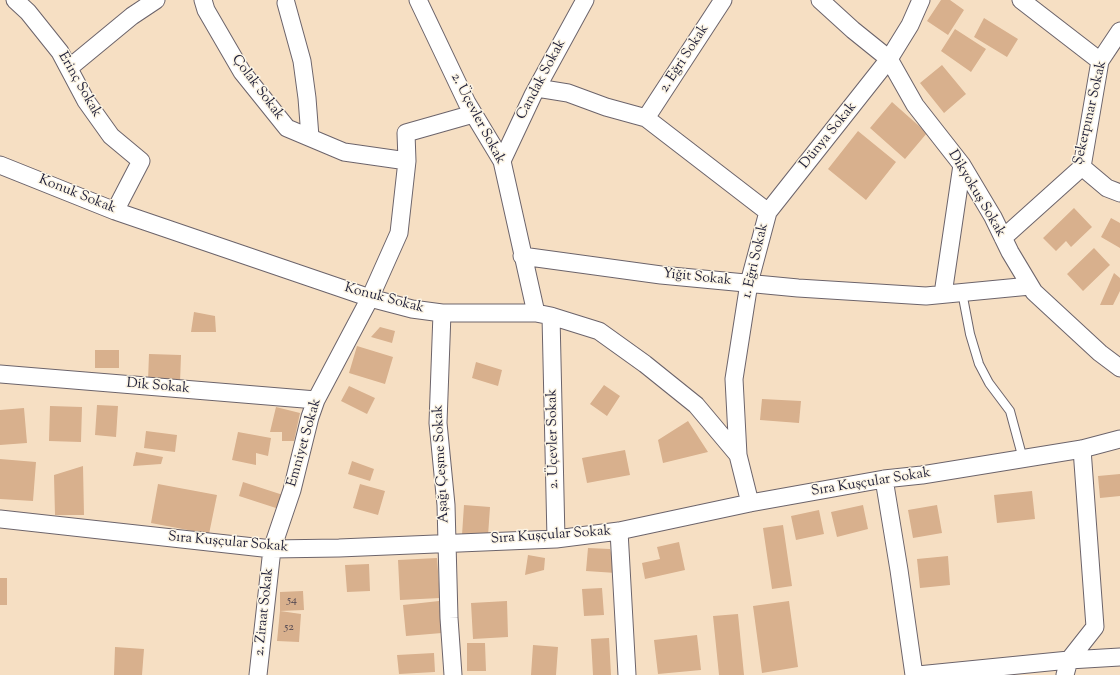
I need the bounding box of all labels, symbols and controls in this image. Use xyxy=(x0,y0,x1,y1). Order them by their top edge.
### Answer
street label: 2. Eğri Sokak xyxy=(657,22,713,96)
street label: Candak Sokak xyxy=(514,37,570,123)
street label: Erinç Sokak xyxy=(54,49,104,121)
street label: Çolak Sokak xyxy=(227,52,287,124)
street label: Şekerpınar Sokak xyxy=(1071,59,1111,167)
street label: 2. Üçevler Sokak xyxy=(446,71,508,167)
street label: Dünya Sokak xyxy=(797,99,861,173)
street label: Dikyokuş Sokak xyxy=(943,148,1009,240)
street label: Konuk Sokak xyxy=(36,172,118,218)
street label: 1. Eğri Sokak xyxy=(739,222,773,300)
street label: Yiğit Sokak xyxy=(662,266,732,290)
street label: Konuk Sokak xyxy=(342,280,426,318)
street label: Dik Sokak xyxy=(126,376,190,398)
street label: 2. Üçevler Sokak xyxy=(545,389,563,489)
street label: Emniyet Sokak xyxy=(284,397,326,489)
street label: Aşağı Çeşme Sokak xyxy=(431,404,453,524)
street label: Sıra Kuşçular Sokak xyxy=(810,465,932,501)
street label: Sıra Kuşçular Sokak xyxy=(490,523,612,549)
street label: Sıra Kuşçular Sokak xyxy=(167,529,289,557)
street label: 2. Ziraat Sokak xyxy=(252,567,278,657)
house number: 54 xyxy=(287,594,297,608)
house number: 52 xyxy=(284,621,294,635)

